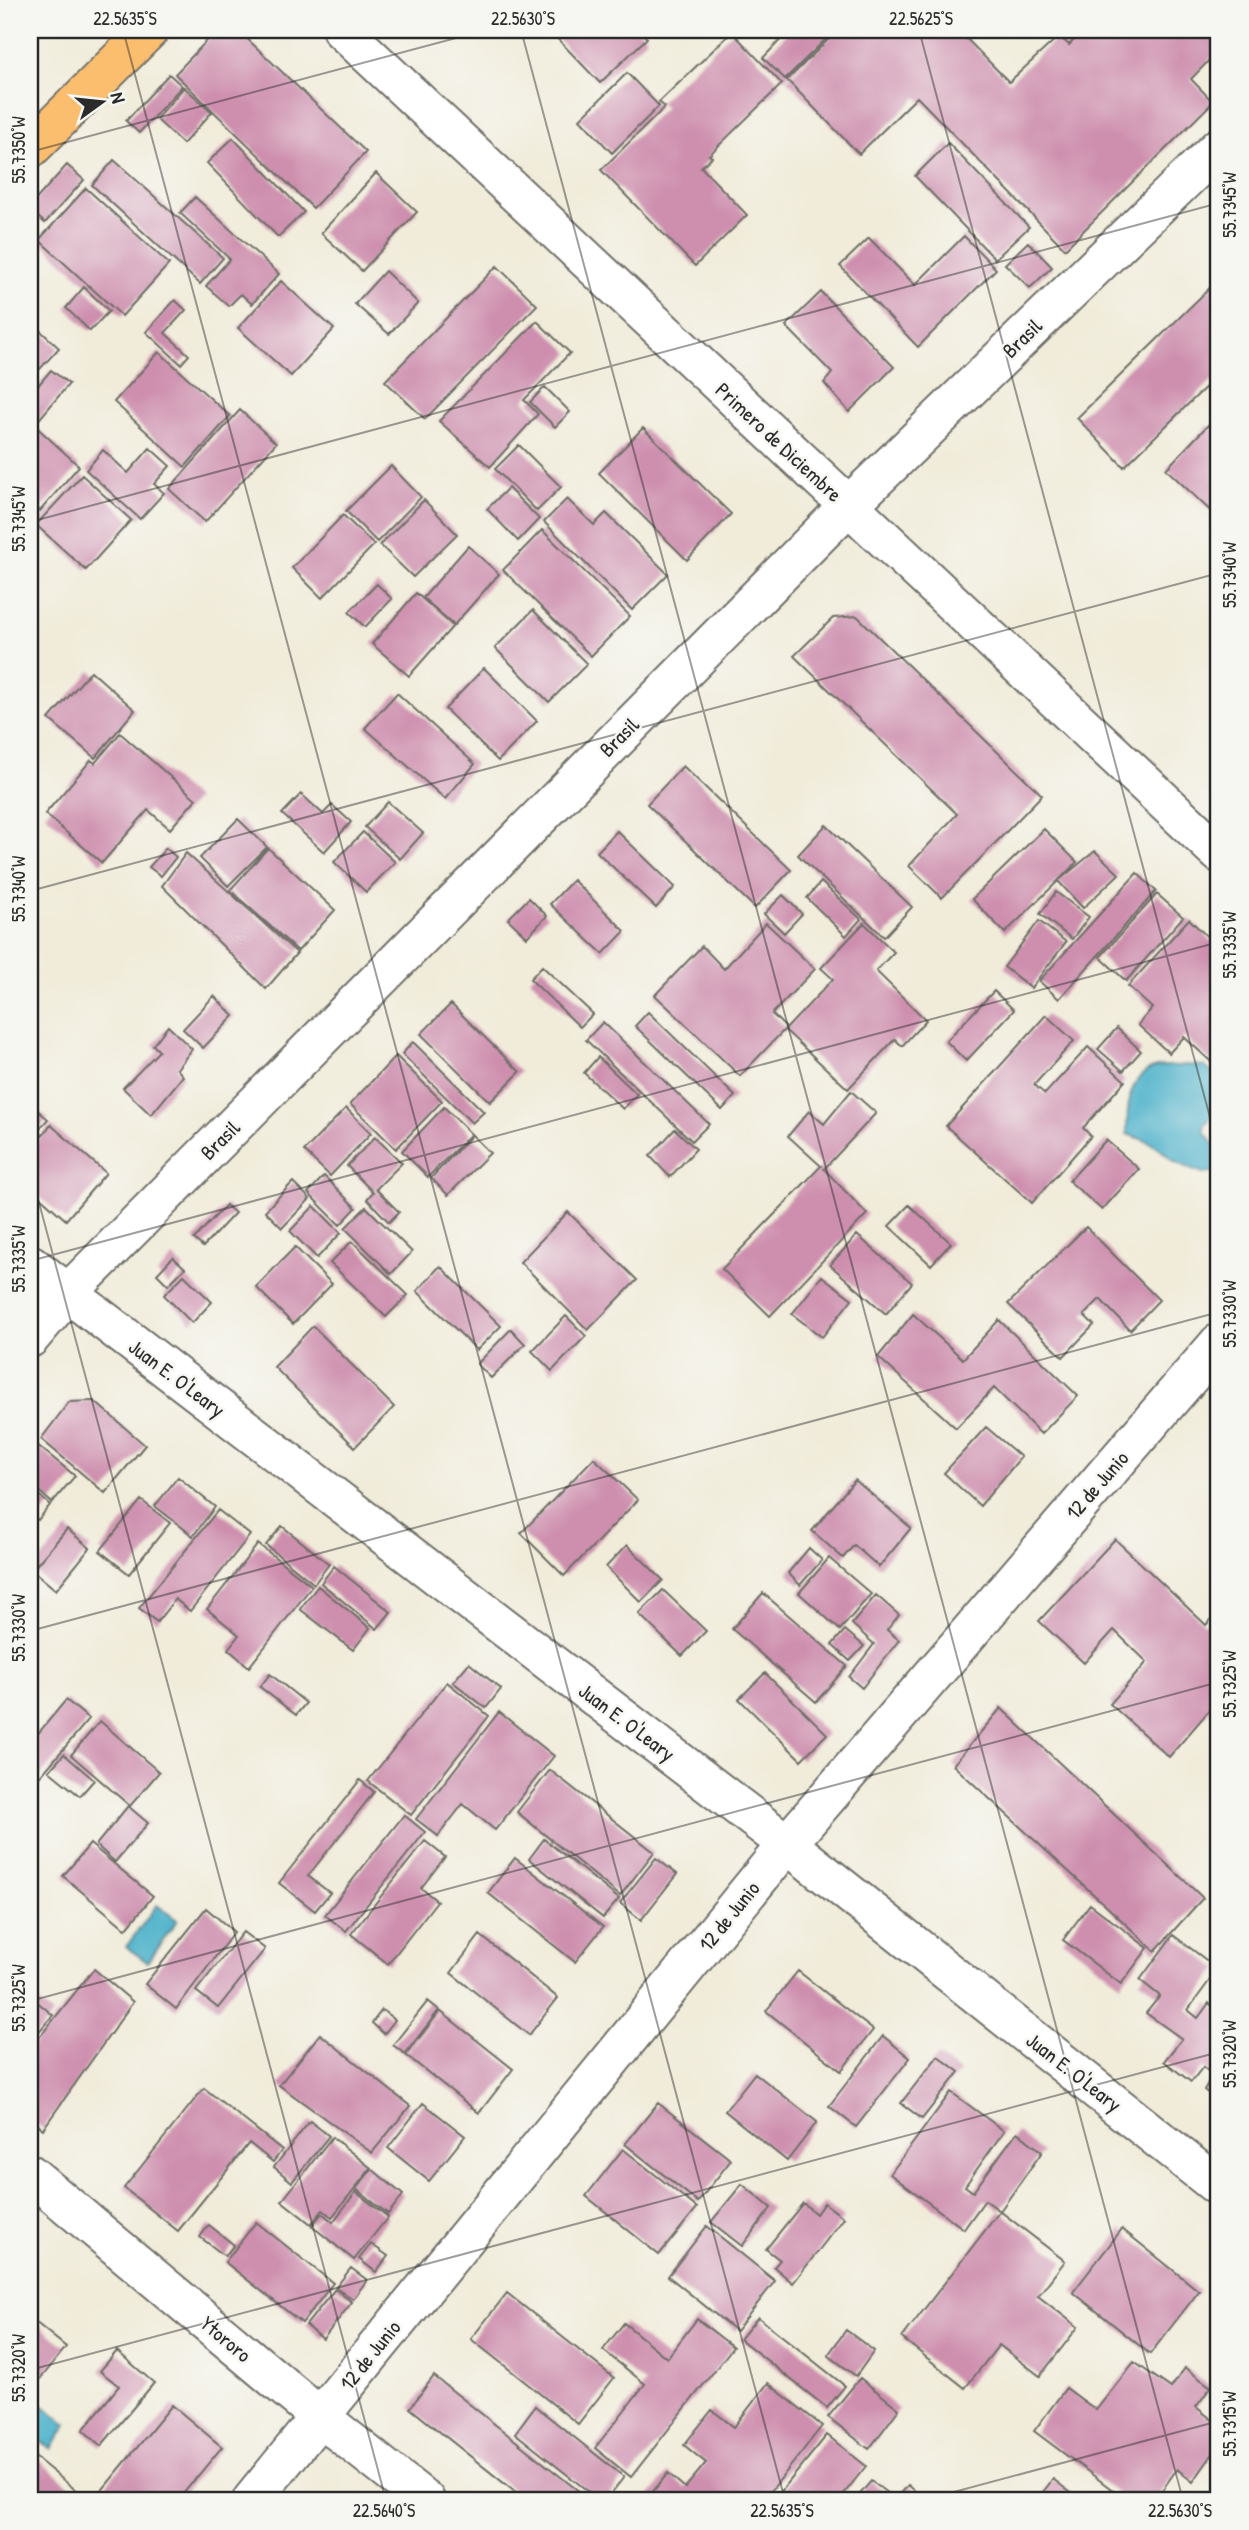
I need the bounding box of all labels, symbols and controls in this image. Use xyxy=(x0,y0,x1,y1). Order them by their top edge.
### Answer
text: 22.5635°S xyxy=(93,6,157,31)
text: 22.5630°S xyxy=(491,6,555,31)
text: 22.5625°S xyxy=(889,6,953,31)
north arrow xyxy=(66,66,136,136)
text: N xyxy=(105,89,132,106)
text: 55.7350°W xyxy=(6,117,31,184)
text: 55.7345°W xyxy=(1217,172,1242,238)
street label: Brasil xyxy=(996,312,1049,364)
street label: Primero de Diciembre xyxy=(709,376,849,508)
text: 55.7345°W xyxy=(6,486,31,552)
text: 55.7340°W xyxy=(1217,542,1242,608)
street label: Brasil xyxy=(593,710,646,763)
text: 55.7340°W xyxy=(6,856,31,922)
text: 55.7335°W xyxy=(1217,912,1242,979)
street label: Brasil xyxy=(194,1113,247,1166)
text: 55.7335°W xyxy=(6,1226,31,1293)
text: 55.7330°W xyxy=(1217,1280,1242,1348)
street label: Juan E. O'Leary xyxy=(123,1332,231,1424)
street label: 12 de Junio xyxy=(1059,1444,1135,1526)
text: 55.7330°W xyxy=(6,1594,31,1662)
text: 55.7325°W xyxy=(1217,1650,1242,1718)
street label: Juan E. O'Leary xyxy=(573,1676,681,1768)
street label: 12 de Junio xyxy=(692,1875,766,1957)
text: 55.7325°W xyxy=(6,1964,31,2032)
text: 55.7320°W xyxy=(1217,2020,1242,2088)
street label: Juan E. O'Leary xyxy=(1020,2026,1128,2119)
street label: Ytororo xyxy=(194,2309,258,2369)
street label: 12 de Junio xyxy=(333,2314,407,2396)
text: 55.7320°W xyxy=(6,2334,31,2402)
text: 55.7315°W xyxy=(1217,2391,1242,2457)
text: 22.5640°S xyxy=(353,2498,415,2523)
text: 22.5635°S xyxy=(750,2498,814,2523)
text: 22.5630°S xyxy=(1148,2498,1212,2523)

